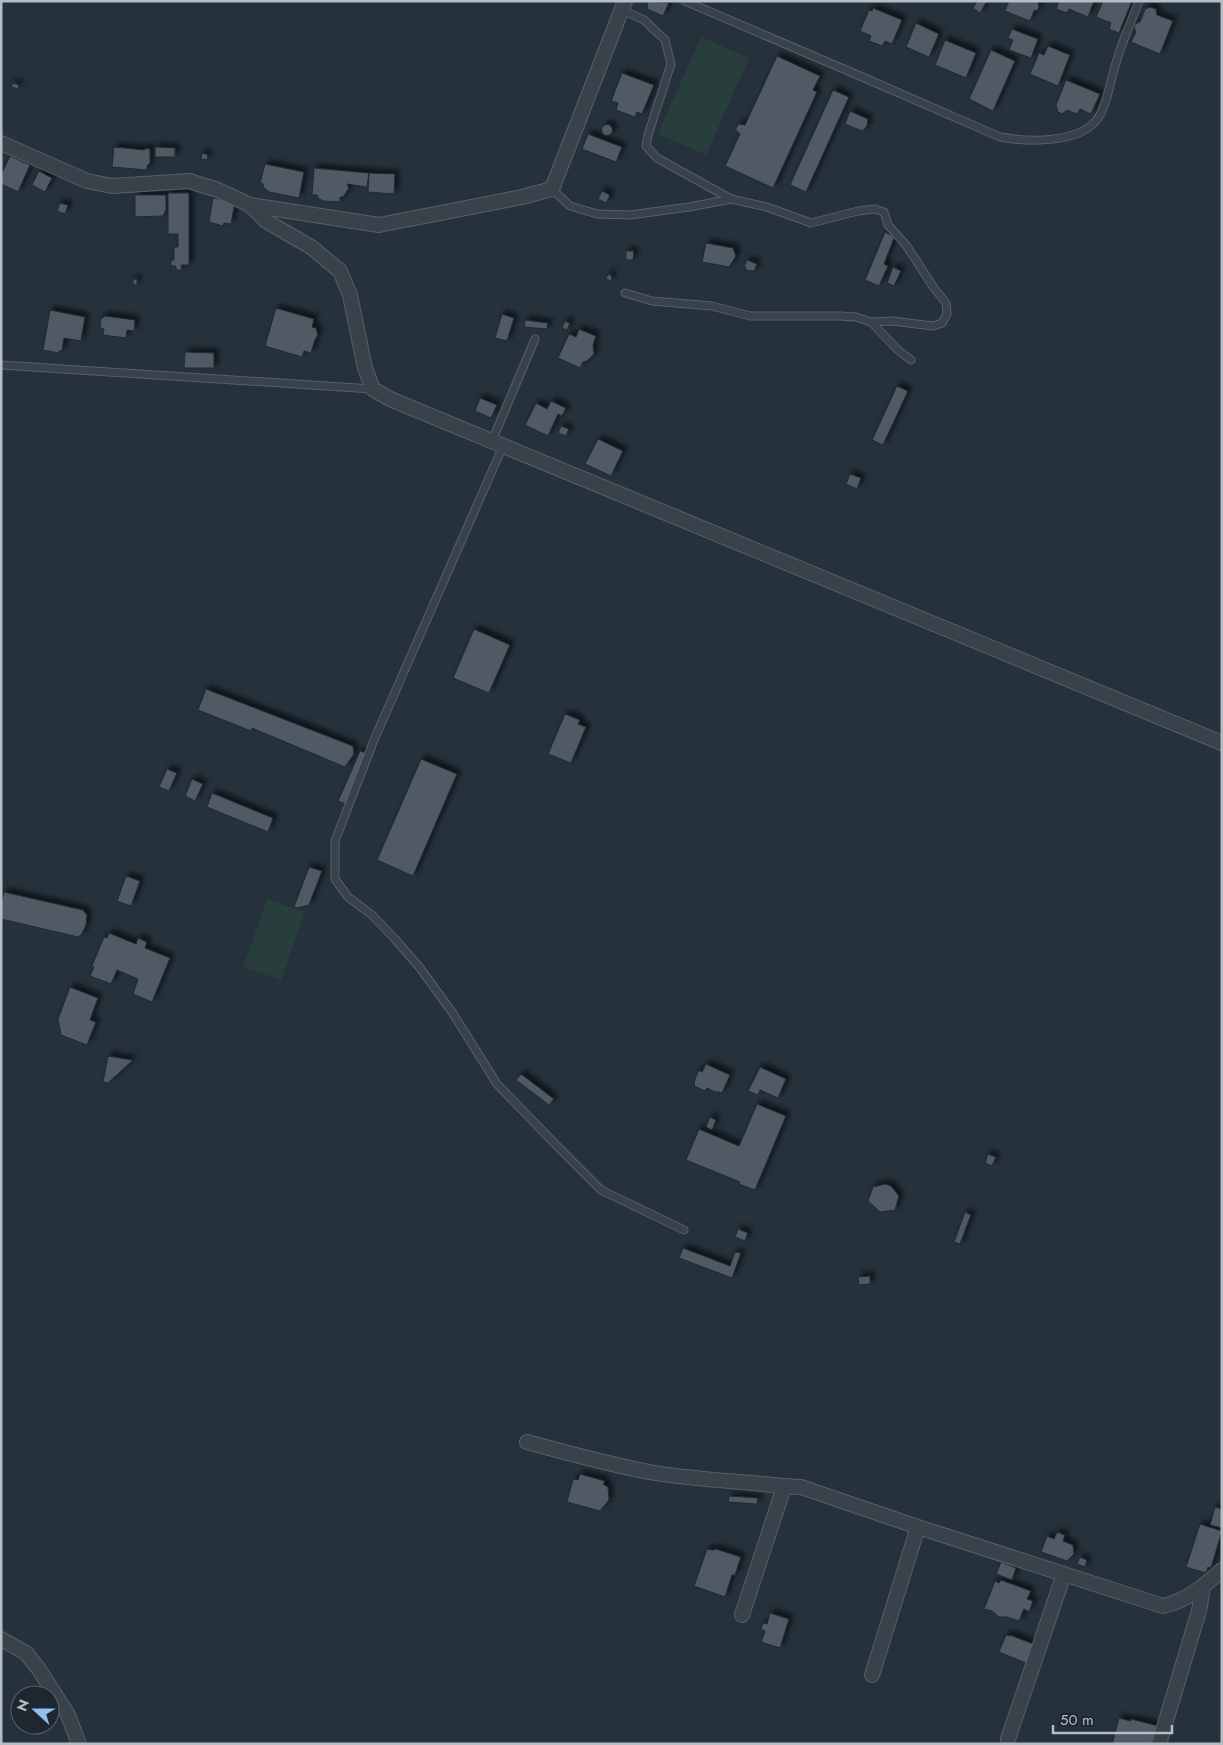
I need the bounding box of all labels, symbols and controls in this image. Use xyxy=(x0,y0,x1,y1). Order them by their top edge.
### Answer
north arrow xyxy=(10,1685,60,1735)
text: N xyxy=(12,1697,34,1714)
scale bar xyxy=(1053,1702,1172,1734)
text: 50 m xyxy=(1060,1709,1094,1731)

